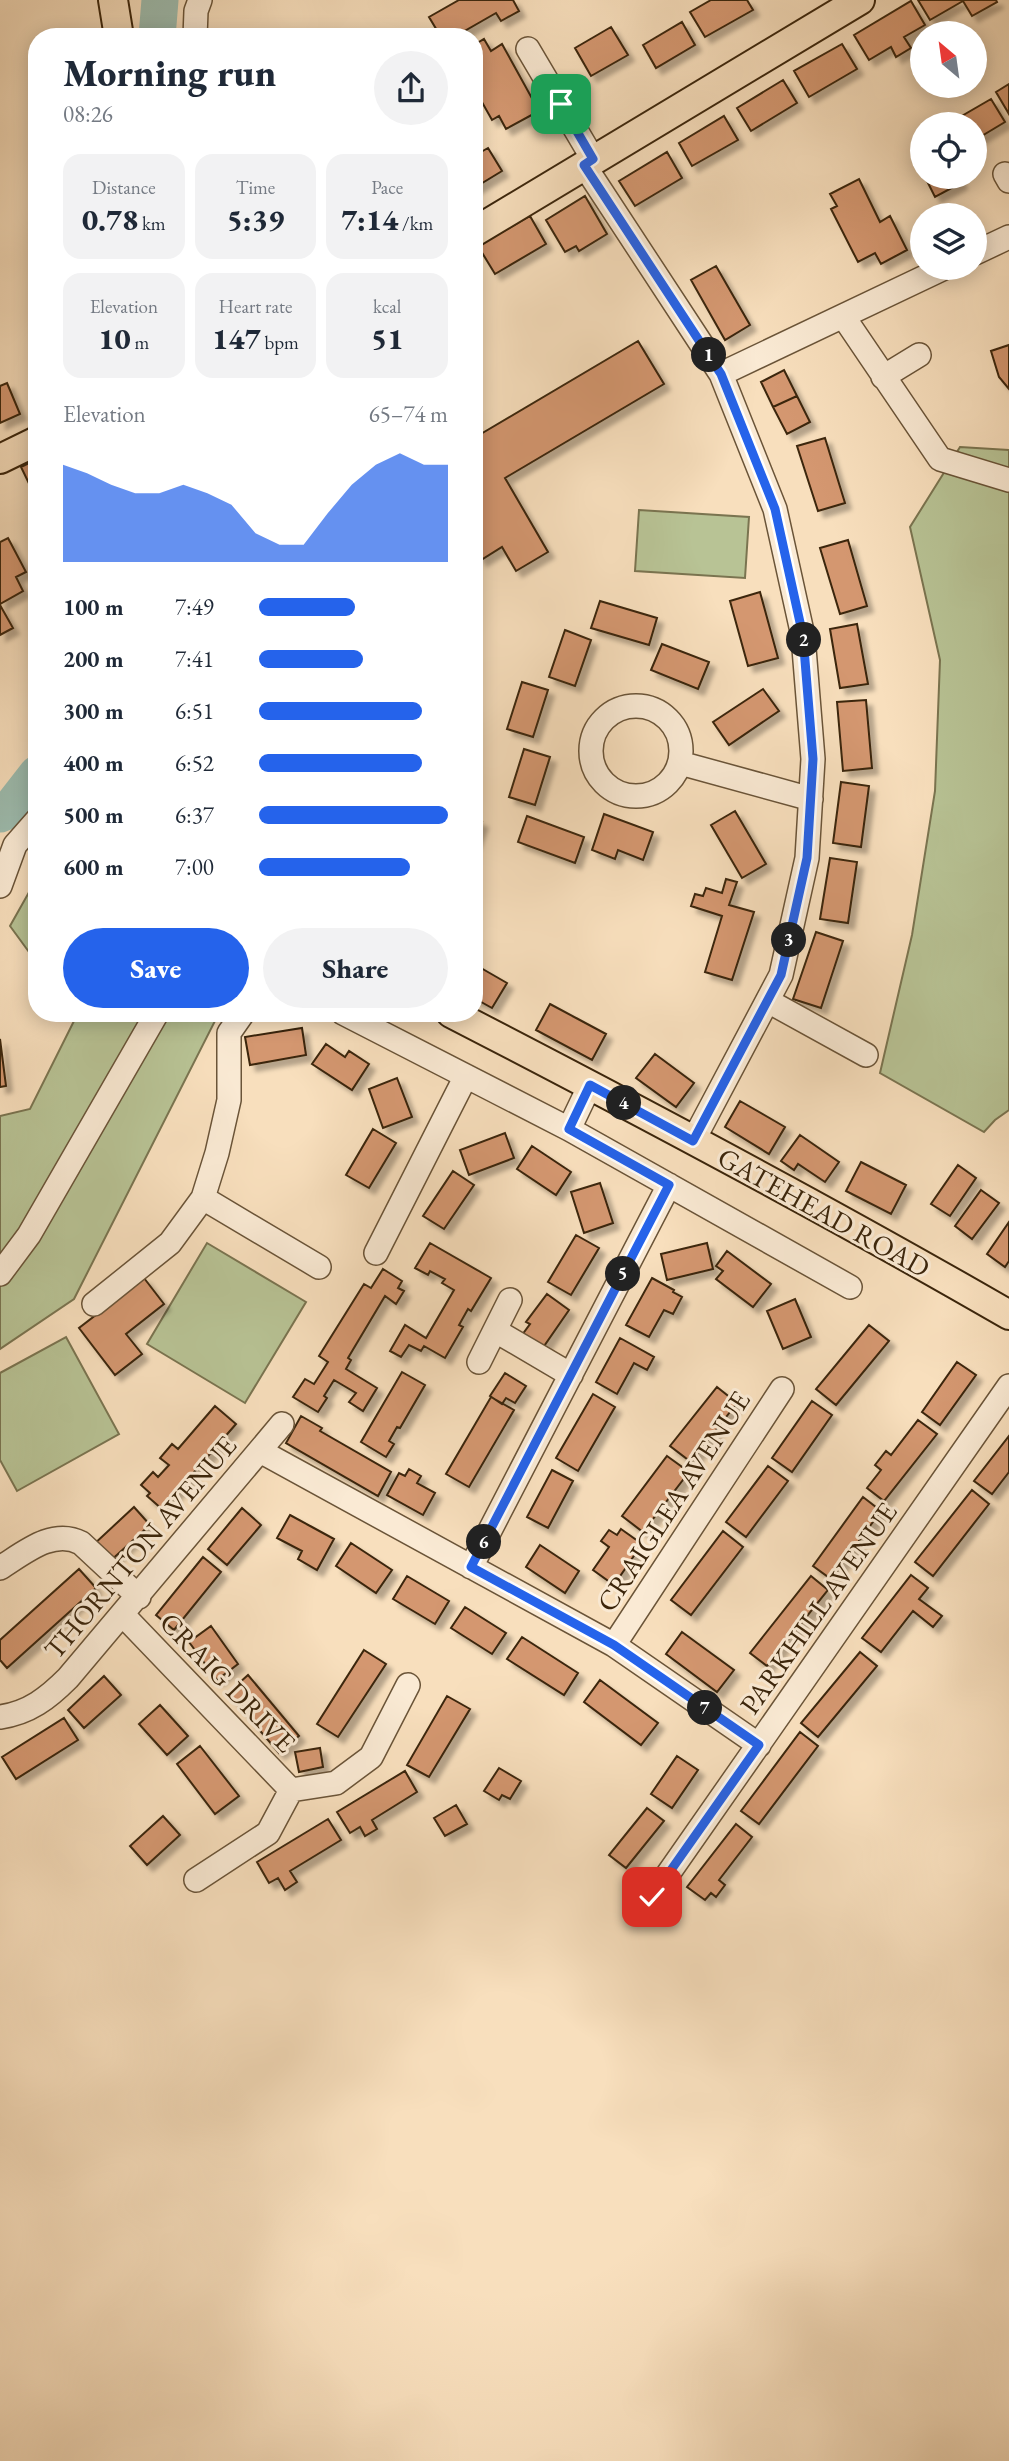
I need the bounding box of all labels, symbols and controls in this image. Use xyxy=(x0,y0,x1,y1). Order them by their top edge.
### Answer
north arrow xyxy=(910,21,987,98)
map controls xyxy=(910,21,987,280)
text: Morning run xyxy=(63,48,276,97)
button: share xyxy=(374,51,448,125)
pin xyxy=(531,74,591,134)
icon: arrive xyxy=(542,85,580,123)
text: 08:26 xyxy=(63,99,113,129)
button: locate xyxy=(910,112,987,189)
text: Distance xyxy=(92,175,156,200)
text: Time xyxy=(236,175,275,200)
text: Pace xyxy=(371,175,403,200)
text: 0.78 xyxy=(82,200,138,239)
text: 5:39 xyxy=(227,200,284,239)
text: 7:14 xyxy=(341,200,398,239)
button: layers xyxy=(910,203,987,280)
text: km xyxy=(138,211,166,236)
text: /km xyxy=(398,211,433,236)
text: Elevation xyxy=(90,294,158,319)
text: Heart rate xyxy=(219,294,292,319)
text: kcal xyxy=(373,294,401,319)
text: 10 xyxy=(98,319,131,358)
text: 147 xyxy=(212,319,261,358)
text: 51 xyxy=(371,319,403,358)
text: m xyxy=(131,330,149,355)
text: bpm xyxy=(261,330,299,355)
pin: 1 xyxy=(692,338,726,372)
text: 1 xyxy=(703,342,714,367)
text: Elevation xyxy=(63,399,146,429)
text: 65–74 m xyxy=(369,399,448,429)
text: 100 m xyxy=(63,592,124,622)
text: 7:49 xyxy=(175,592,214,622)
pin: 2 xyxy=(786,622,822,658)
text: 2 xyxy=(798,627,809,652)
text: 200 m xyxy=(63,644,124,674)
text: 7:41 xyxy=(175,644,214,674)
text: 300 m xyxy=(63,696,124,726)
text: 6:51 xyxy=(175,696,214,726)
text: 400 m xyxy=(63,748,124,778)
text: 6:52 xyxy=(175,748,214,778)
text: 500 m xyxy=(63,800,124,830)
text: 6:37 xyxy=(175,800,214,830)
text: 600 m xyxy=(63,852,124,882)
text: 7:00 xyxy=(175,852,214,882)
pin: 3 xyxy=(772,922,806,958)
text: 3 xyxy=(783,927,794,952)
button: Save xyxy=(63,928,249,1008)
button: Share xyxy=(263,928,448,1008)
pin: 4 xyxy=(606,1086,642,1120)
text: 4 xyxy=(618,1090,629,1115)
street label: GATEHEAD ROAD xyxy=(712,1139,936,1285)
pin: 5 xyxy=(606,1256,640,1292)
text: 5 xyxy=(617,1261,628,1286)
street label: CRAIGLEA AVENUE xyxy=(588,1384,758,1618)
street label: THORNTON AVENUE xyxy=(36,1428,244,1666)
street label: PARKHILL AVENUE xyxy=(731,1495,905,1721)
pin: 6 xyxy=(466,1524,502,1560)
text: 6 xyxy=(478,1529,489,1554)
street label: CRAIG DRIVE xyxy=(152,1604,304,1760)
pin: 7 xyxy=(688,1690,722,1726)
text: 7 xyxy=(699,1695,710,1720)
pin xyxy=(622,1867,682,1927)
icon: check xyxy=(633,1878,671,1916)

